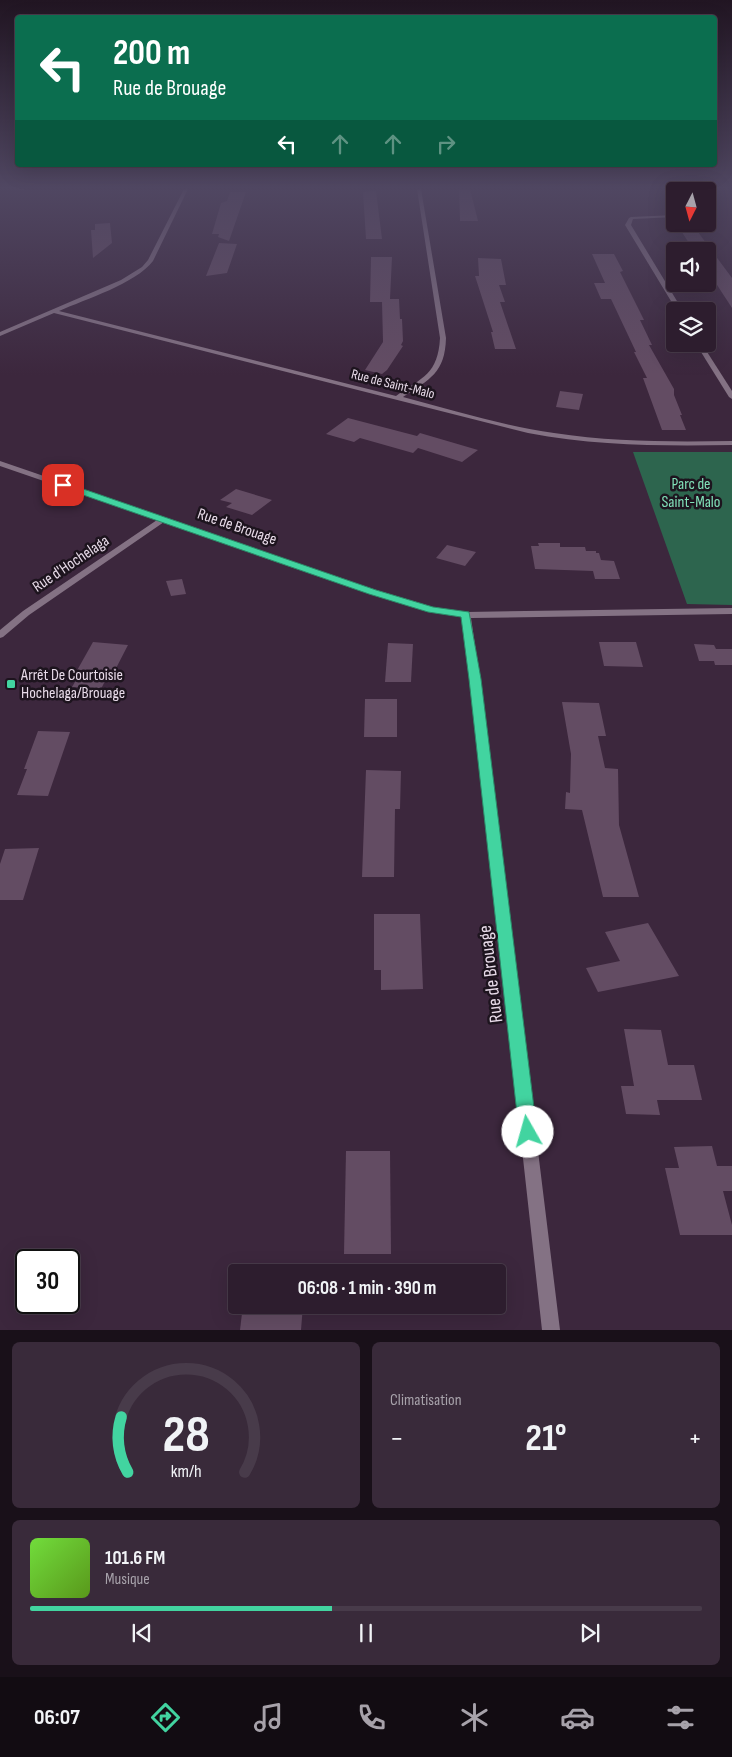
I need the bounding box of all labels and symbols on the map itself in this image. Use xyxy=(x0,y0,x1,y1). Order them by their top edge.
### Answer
north arrow xyxy=(666,182,716,232)
street label: Rue de Saint-Malo xyxy=(349,365,437,403)
pin xyxy=(42,464,84,506)
park label: Parc de Saint-Malo xyxy=(662,475,720,512)
street label: Rue de Brouage xyxy=(195,505,279,549)
street label: Rue d'Hochelaga xyxy=(29,531,113,597)
place label: Arrêt De Courtoisie Hochelaga/Brouage xyxy=(20,666,125,703)
marker: Arrêt De Courtoisie Hochelaga/Brouage xyxy=(5,678,17,690)
street label: Rue de Brouage xyxy=(474,924,508,1024)
position arrow xyxy=(501,1105,553,1157)
speed limit sign: 30 xyxy=(15,1249,80,1314)

